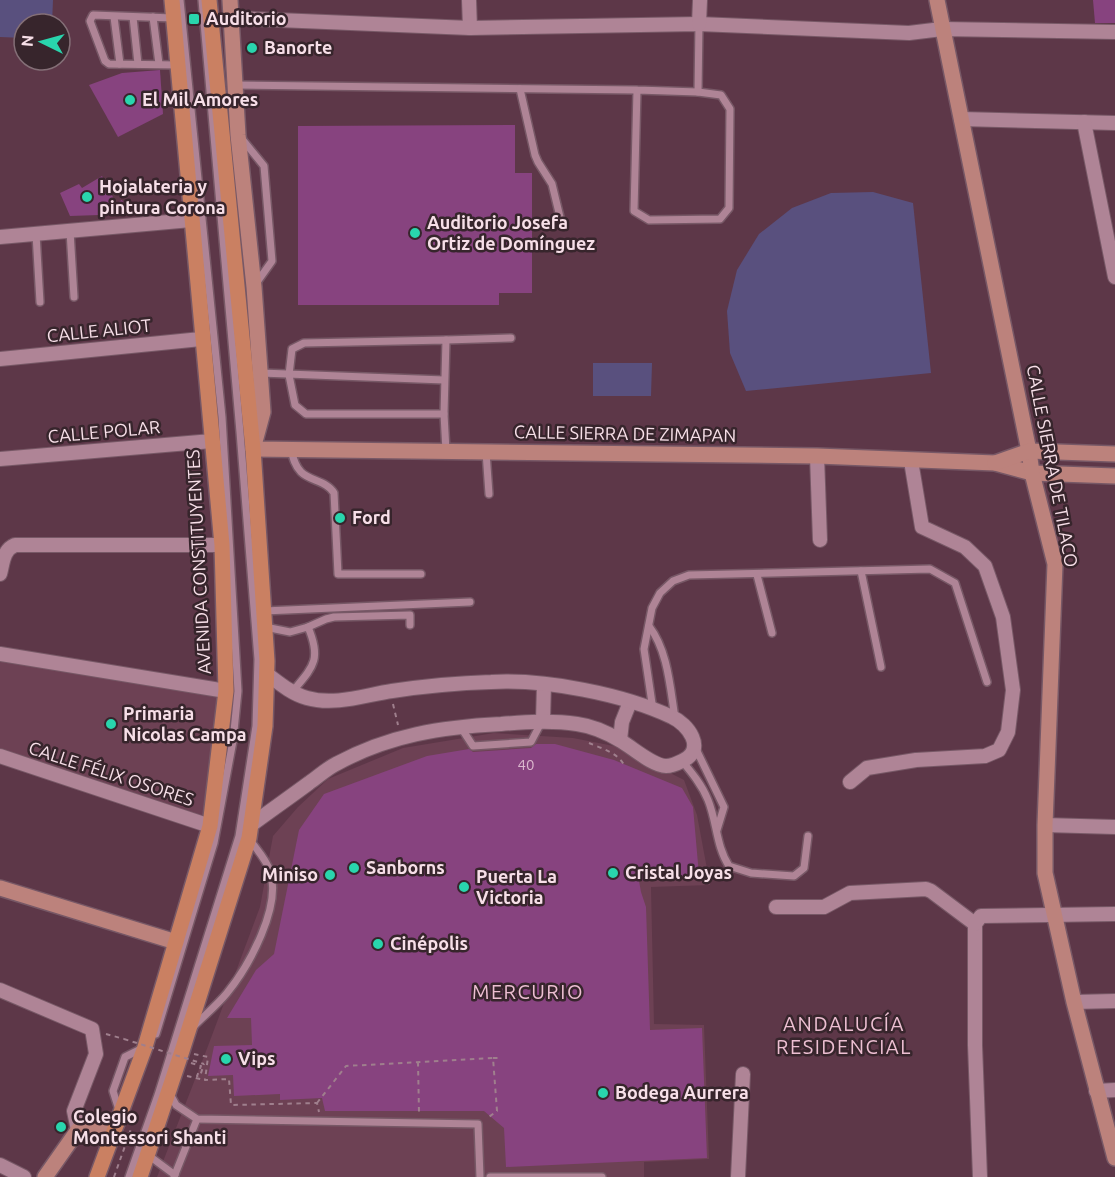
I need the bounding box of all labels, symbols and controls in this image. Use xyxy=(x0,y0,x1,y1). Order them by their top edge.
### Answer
place label: Auditorio xyxy=(206,8,287,28)
north arrow xyxy=(12,12,72,72)
marker: Auditorio xyxy=(187,12,201,26)
text: N xyxy=(18,34,37,47)
place label: Banorte xyxy=(264,37,332,57)
marker: Banorte xyxy=(245,41,259,55)
place label: El Mil Amores xyxy=(142,89,258,109)
marker: El Mil Amores xyxy=(123,93,137,107)
place label: Hojalateria y pintura Corona xyxy=(99,176,225,217)
marker: Hojalateria y pintura Corona xyxy=(80,190,94,204)
place label: Auditorio Josefa Ortiz de Domínguez xyxy=(427,212,595,253)
marker: Auditorio Josefa Ortiz de Domínguez xyxy=(408,226,422,240)
street label: CALLE ALIOT xyxy=(46,315,152,345)
street label: CALLE SIERRA DE TILACO xyxy=(1023,363,1082,569)
street label: CALLE POLAR xyxy=(47,416,161,446)
street label: CALLE SIERRA DE ZIMAPAN xyxy=(514,421,736,445)
street label: AVENIDA CONSTITUYENTES xyxy=(182,449,214,675)
place label: Ford xyxy=(352,507,391,527)
marker: Ford xyxy=(333,511,347,525)
place label: Primaria Nicolas Campa xyxy=(123,703,246,744)
marker: Primaria Nicolas Campa xyxy=(104,717,118,731)
street label: CALLE FÉLIX OSORES xyxy=(26,736,197,809)
house number: 40 xyxy=(518,756,534,773)
place label: Sanborns xyxy=(366,857,445,877)
marker: Sanborns xyxy=(347,861,361,875)
place label: Cristal Joyas xyxy=(625,862,732,882)
place label: Miniso xyxy=(262,864,318,884)
place label: Puerta La Victoria xyxy=(476,866,557,907)
marker: Cristal Joyas xyxy=(606,866,620,880)
marker: Miniso xyxy=(323,868,337,882)
marker: Puerta La Victoria xyxy=(457,880,471,894)
place label: Cinépolis xyxy=(390,933,468,953)
marker: Cinépolis xyxy=(371,937,385,951)
district label: MERCURIO xyxy=(472,980,584,1003)
district label: ANDALUCÍA RESIDENCIAL xyxy=(776,1012,912,1058)
place label: Vips xyxy=(238,1048,275,1068)
marker: Vips xyxy=(219,1052,233,1066)
place label: Bodega Aurrera xyxy=(615,1082,749,1102)
marker: Bodega Aurrera xyxy=(596,1086,610,1100)
place label: Colegio Montessori Shanti xyxy=(73,1106,227,1147)
marker: Colegio Montessori Shanti xyxy=(54,1120,68,1134)

